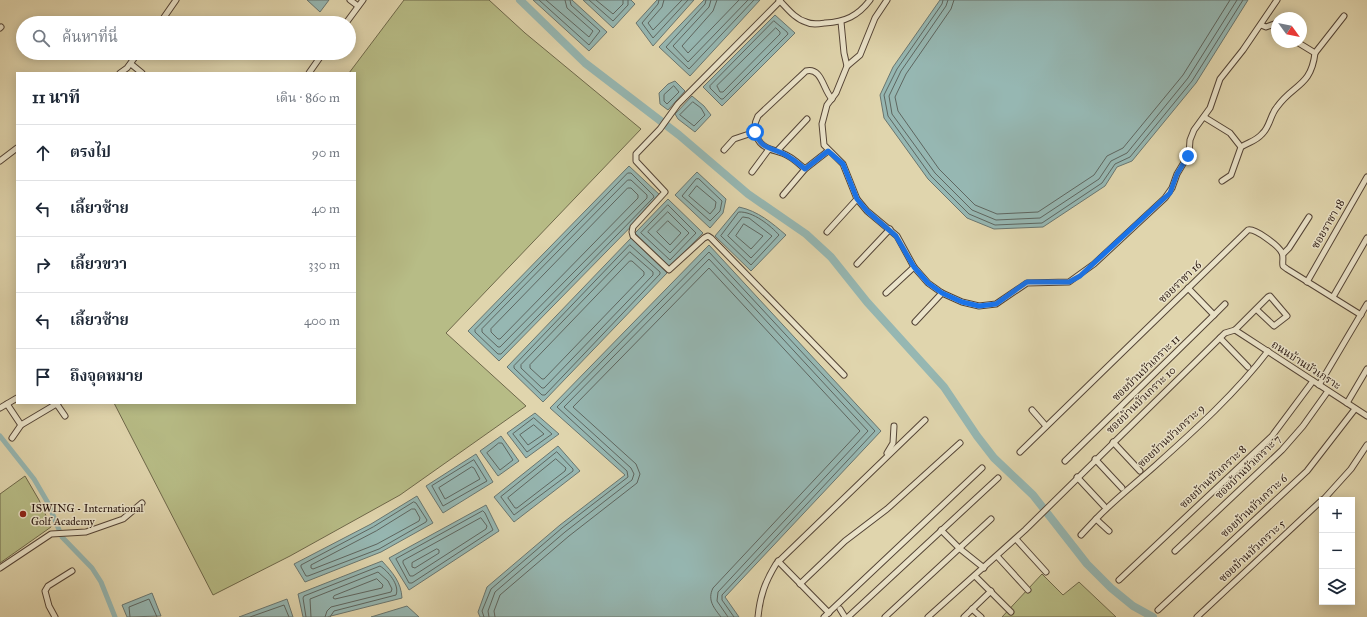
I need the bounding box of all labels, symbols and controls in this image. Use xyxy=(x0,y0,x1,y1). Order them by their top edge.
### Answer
north arrow xyxy=(1271,12,1307,48)
search box xyxy=(16,16,356,60)
icon: search xyxy=(30,27,52,49)
text: ค้นหาที่นี่ xyxy=(62,28,118,46)
text: 11 นาที xyxy=(32,87,80,108)
text: เดิน · 860 m xyxy=(275,90,340,106)
route start xyxy=(746,123,764,141)
icon: ahead xyxy=(32,142,54,164)
text: ตรงไป xyxy=(70,143,111,161)
text: 90 m xyxy=(312,145,340,161)
route end xyxy=(1179,147,1197,165)
street label: ซอยราชา 18 xyxy=(1309,197,1347,251)
icon: left xyxy=(32,198,54,220)
text: เลี้ยวซ้าย xyxy=(70,199,129,217)
text: 40 m xyxy=(311,201,340,217)
icon: right xyxy=(32,254,54,276)
text: เลี้ยวขวา xyxy=(70,255,127,273)
text: 330 m xyxy=(308,257,340,273)
street label: ซอยราชา 16 xyxy=(1156,258,1204,306)
icon: left xyxy=(32,310,54,332)
text: เลี้ยวซ้าย xyxy=(70,311,129,329)
text: 400 m xyxy=(304,313,340,329)
street label: ซอยบ้านบัวเกราะ 11 xyxy=(1109,332,1183,404)
street label: ถนนบ้านบัวเกราะ xyxy=(1269,338,1343,392)
street label: ซอยบ้านบัวเกราะ 10 xyxy=(1104,364,1178,436)
icon: arrive xyxy=(32,366,54,388)
text: ถึงจุดหมาย xyxy=(70,367,143,385)
street label: ซอยบ้านบัวเกราะ 9 xyxy=(1135,402,1207,470)
street label: ซอยบ้านบัวเกราะ 7 xyxy=(1212,432,1284,502)
street label: ซอยบ้านบัวเกราะ 8 xyxy=(1177,443,1249,511)
street label: ซอยบ้านบัวเกราะ 6 xyxy=(1218,472,1290,540)
map controls xyxy=(1319,497,1355,605)
button: + xyxy=(1319,497,1355,533)
place label: ISWING - International Golf Academy xyxy=(31,502,144,528)
marker: ISWING - International Golf Academy xyxy=(18,509,28,519)
street label: ซอยบ้านบัวเกราะ 5 xyxy=(1216,517,1288,585)
button: − xyxy=(1319,533,1355,569)
button: layers xyxy=(1319,569,1355,605)

